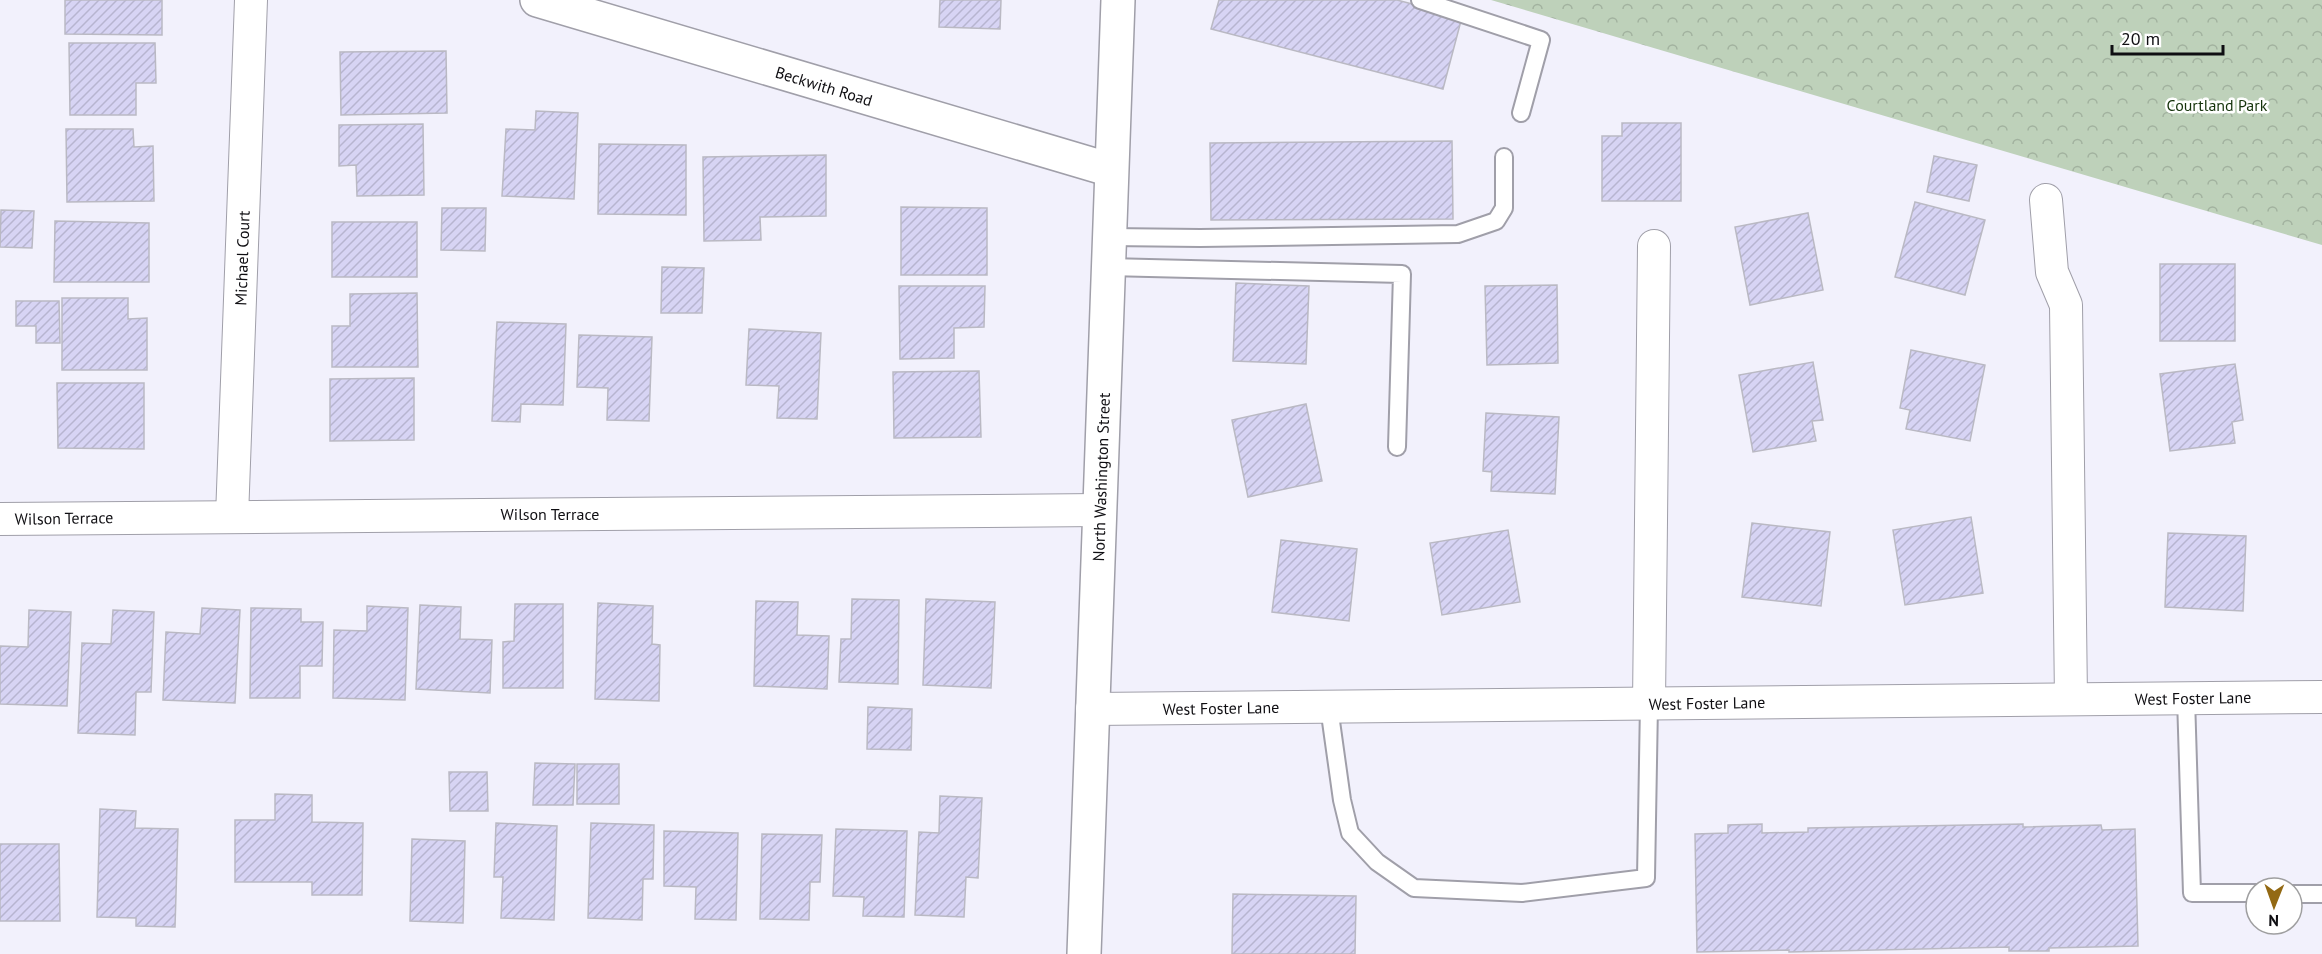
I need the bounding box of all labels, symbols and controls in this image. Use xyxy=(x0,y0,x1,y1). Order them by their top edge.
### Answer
scale bar xyxy=(2112,18,2223,56)
text: 20 m xyxy=(2121,27,2160,50)
street label: Beckwith Road xyxy=(773,62,875,110)
park label: Courtland Park xyxy=(2167,95,2268,115)
street label: Michael Court xyxy=(230,210,254,306)
street label: North Washington Street xyxy=(1088,392,1114,562)
street label: Wilson Terrace xyxy=(501,504,599,524)
street label: Wilson Terrace xyxy=(14,507,114,529)
street label: West Foster Lane xyxy=(2135,687,2251,709)
street label: West Foster Lane xyxy=(1649,692,1765,714)
street label: West Foster Lane xyxy=(1163,697,1279,719)
north arrow xyxy=(2244,876,2304,936)
text: N xyxy=(2268,911,2279,931)

